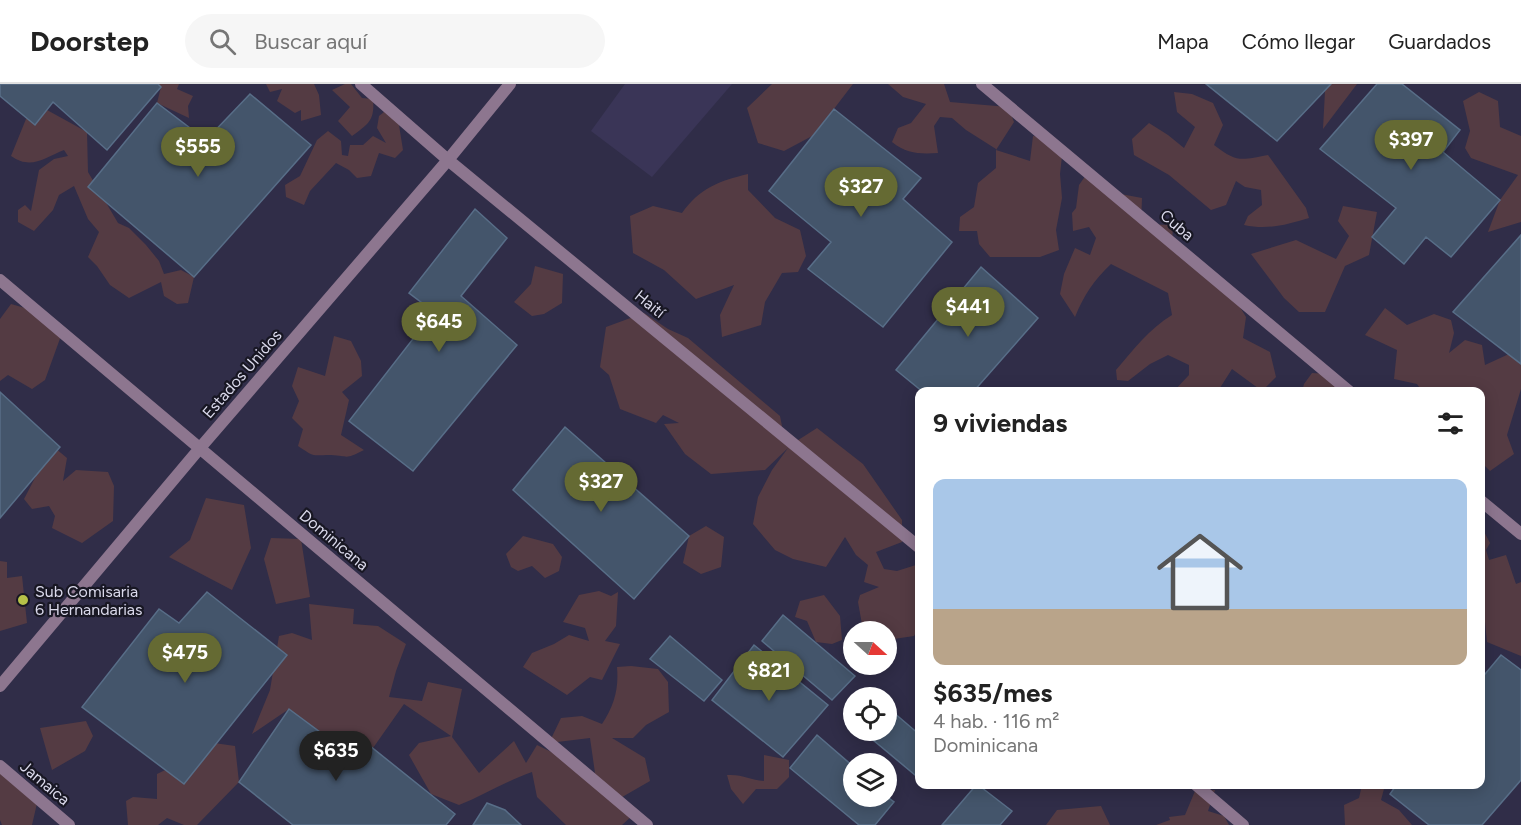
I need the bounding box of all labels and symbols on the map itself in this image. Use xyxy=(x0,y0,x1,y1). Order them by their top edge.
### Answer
pin: $397 xyxy=(1375,120,1447,171)
pin: $555 xyxy=(162,127,234,178)
pin: $327 xyxy=(825,167,897,218)
street label: Cuba xyxy=(1156,206,1198,244)
street label: Haití xyxy=(631,286,670,323)
pin: $441 xyxy=(932,287,1004,338)
pin: $645 xyxy=(403,302,475,353)
street label: Estados Unidos xyxy=(198,326,286,422)
pin: $327 xyxy=(565,462,637,513)
street label: Dominicana xyxy=(296,506,372,574)
place label: Sub Comisaria 6 Hernandarias xyxy=(35,582,142,619)
marker: Sub Comisaria 6 Hernandarias xyxy=(16,593,30,607)
north arrow xyxy=(843,621,897,675)
pin: $475 xyxy=(149,633,221,684)
pin: $821 xyxy=(733,651,805,702)
pin: $635 xyxy=(300,731,372,782)
street label: Jamaica xyxy=(16,757,74,809)

